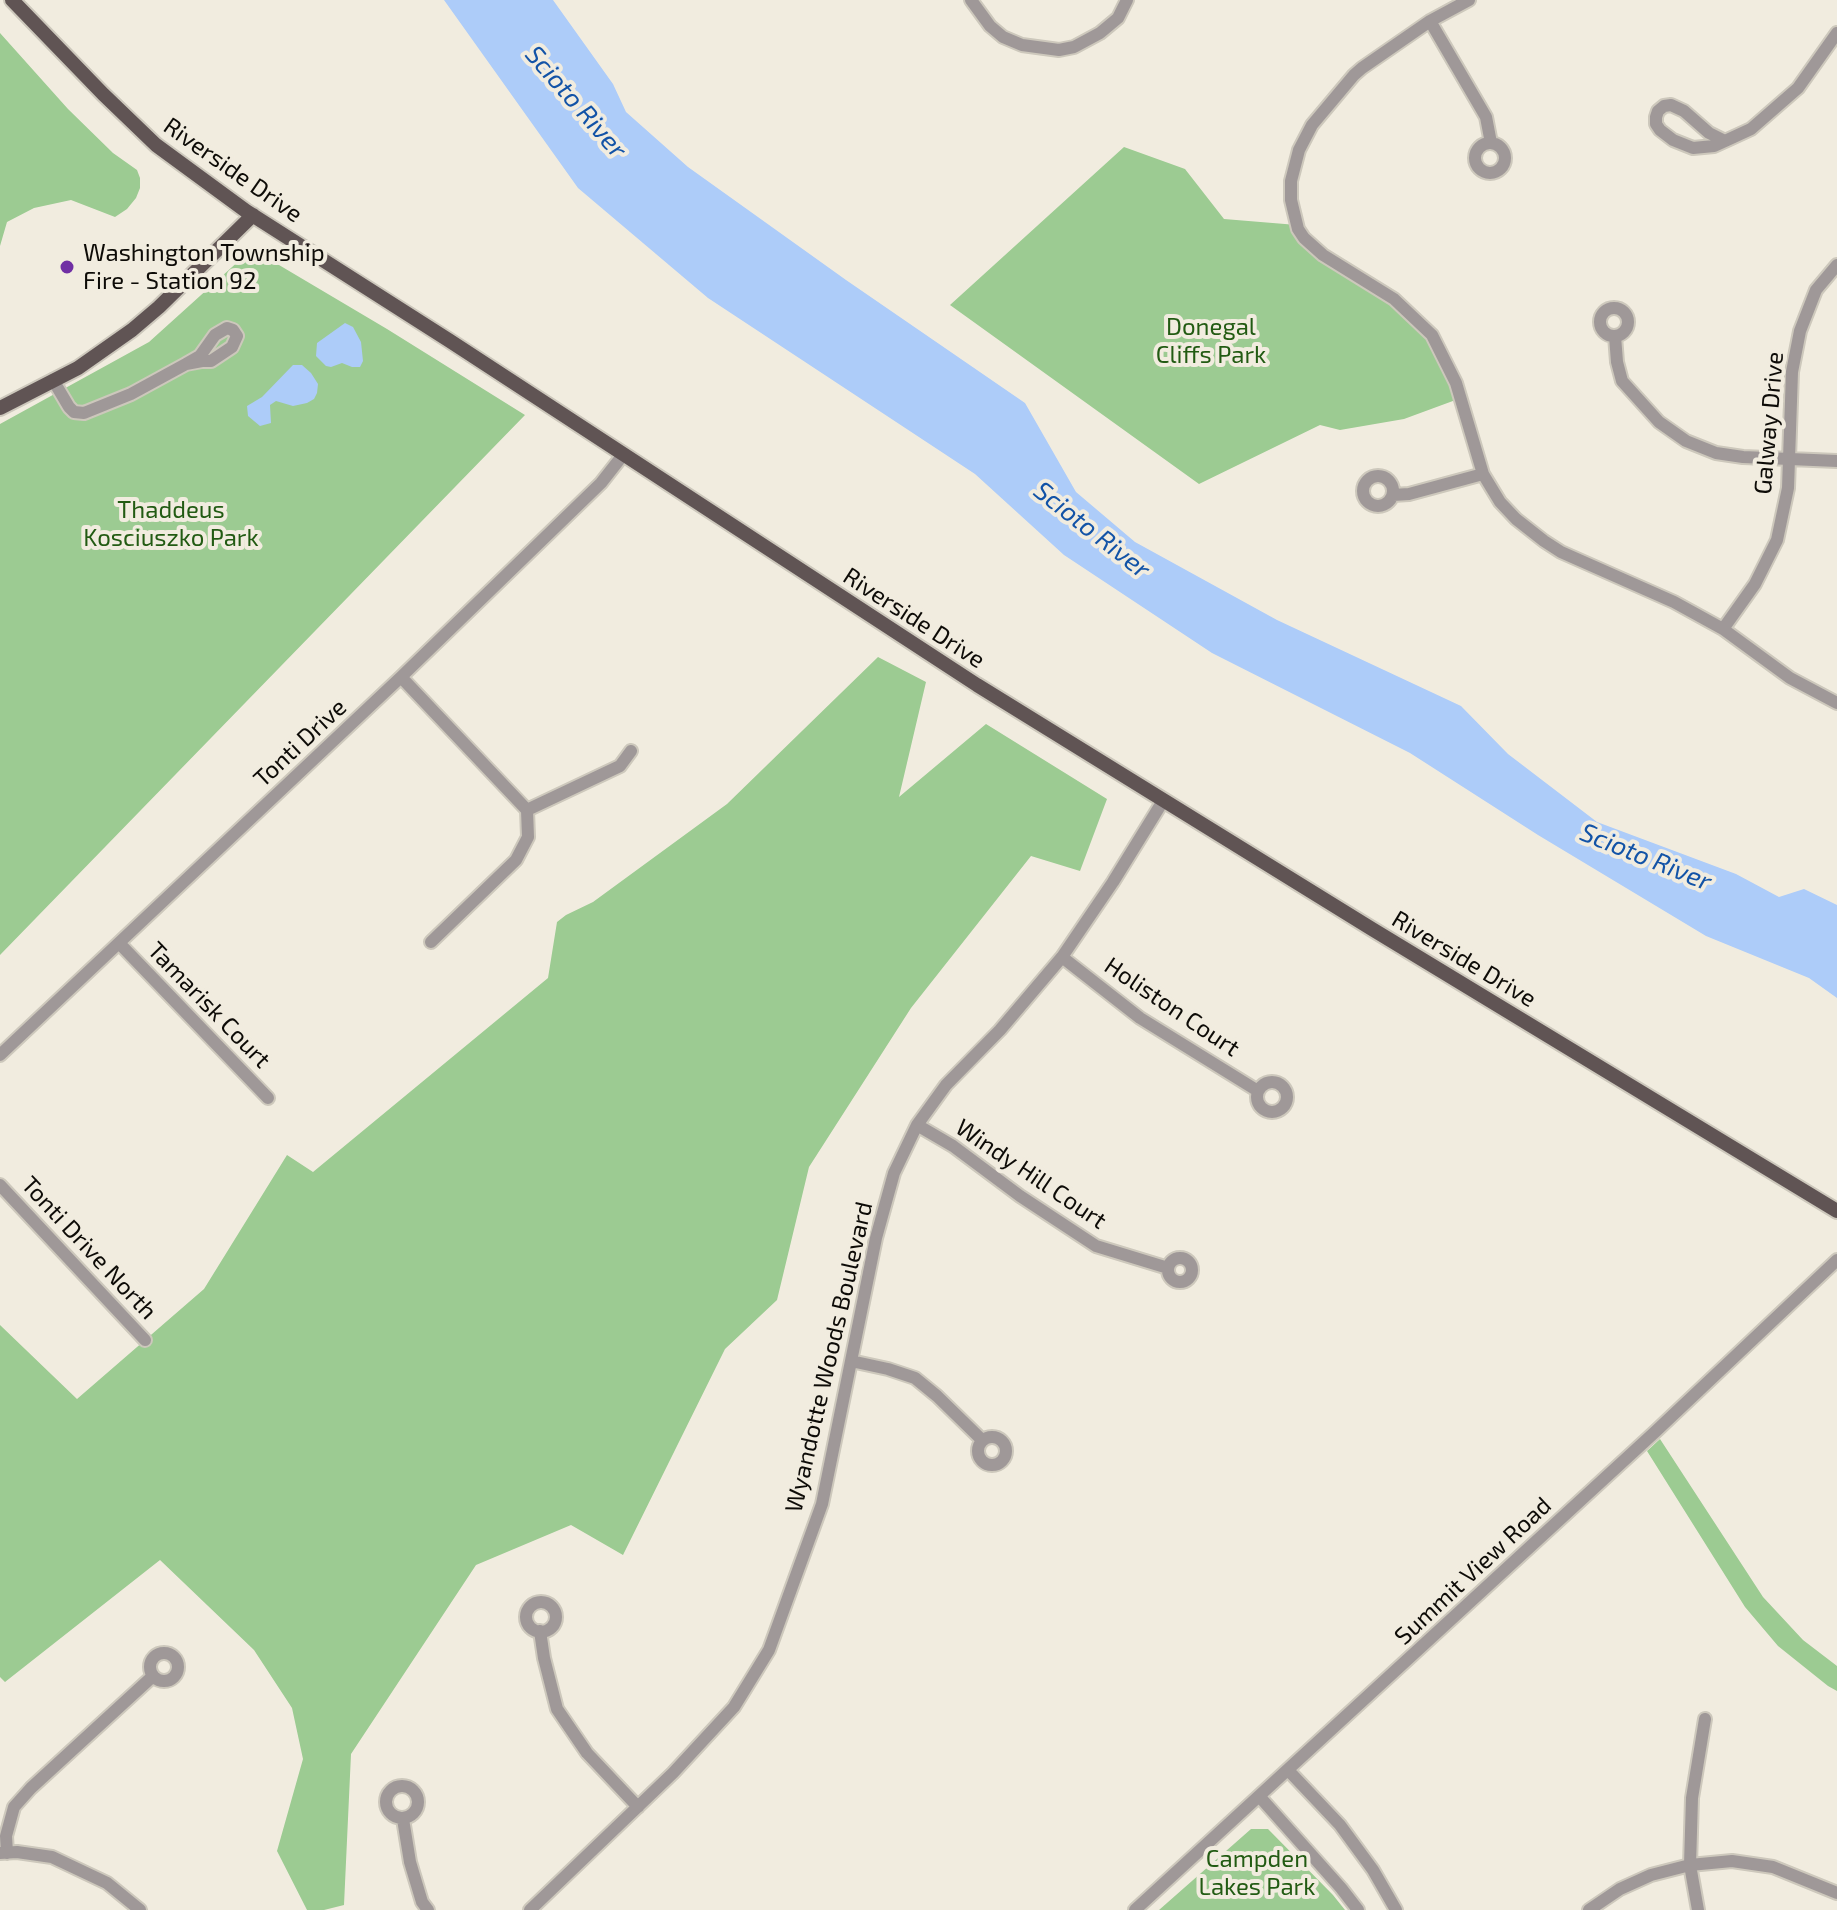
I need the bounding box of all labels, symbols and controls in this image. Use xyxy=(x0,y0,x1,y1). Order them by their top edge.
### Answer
water label: Scioto River xyxy=(519,39,633,165)
street label: Riverside Drive xyxy=(158,111,308,229)
place label: Washington Township Fire - Station 92 xyxy=(83,239,325,295)
marker: Washington Township Fire - Station 92 xyxy=(58,258,76,276)
park label: Donegal Cliffs Park xyxy=(1156,313,1266,369)
street label: Galway Drive xyxy=(1748,351,1790,495)
water label: Scioto River xyxy=(1028,475,1156,585)
park label: Thaddeus Kosciuszko Park xyxy=(83,496,259,552)
street label: Riverside Drive xyxy=(838,562,990,674)
street label: Tonti Drive xyxy=(248,693,352,793)
water label: Scioto River xyxy=(1576,817,1716,897)
street label: Riverside Drive xyxy=(1387,905,1541,1013)
street label: Tamarisk Court xyxy=(142,936,276,1074)
street label: Holiston Court xyxy=(1099,951,1245,1063)
street label: Windy Hill Court xyxy=(950,1113,1112,1235)
street label: Tonti Drive North xyxy=(15,1171,163,1325)
street label: Wyandotte Woods Boulevard xyxy=(779,1199,879,1515)
street label: Summit View Road xyxy=(1389,1491,1557,1651)
park label: Campden Lakes Park xyxy=(1199,1845,1315,1901)

